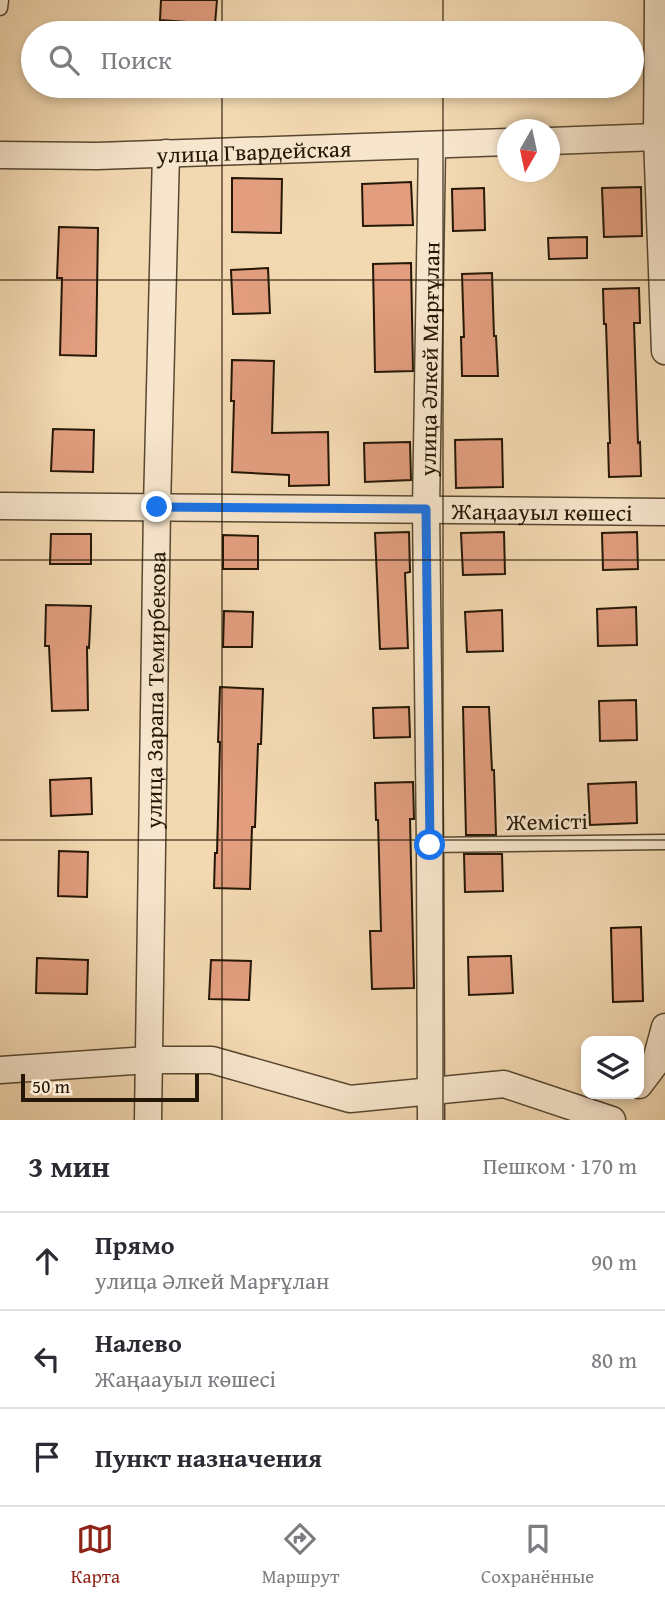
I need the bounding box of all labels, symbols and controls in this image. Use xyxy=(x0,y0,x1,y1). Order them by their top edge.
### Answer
search box xyxy=(21,21,644,98)
text: Поиск xyxy=(101,40,172,79)
icon: search xyxy=(45,41,83,79)
north arrow xyxy=(497,119,560,182)
street label: улица Гвардейская xyxy=(155,131,352,170)
street label: улица Әлкей Марғұлан xyxy=(410,242,447,478)
route end xyxy=(141,491,172,522)
street label: Жаңаауыл көшесі xyxy=(450,494,633,528)
street label: улица Зарапа Темирбекова xyxy=(136,551,173,830)
street label: Жемісті xyxy=(505,804,588,838)
route start xyxy=(414,829,445,860)
map controls xyxy=(581,1036,644,1099)
button: layers xyxy=(581,1036,644,1099)
scale bar xyxy=(21,1071,200,1103)
text: 50 m xyxy=(32,1072,70,1100)
text: 3 мин xyxy=(28,1144,110,1188)
text: Пешком · 170 m xyxy=(483,1149,637,1182)
text: Прямо xyxy=(95,1225,175,1264)
icon: ahead xyxy=(28,1242,66,1280)
text: 90 m xyxy=(591,1245,637,1278)
text: улица Әлкей Марғұлан xyxy=(95,1264,329,1297)
text: Налево xyxy=(95,1323,182,1362)
icon: left xyxy=(28,1340,66,1378)
text: 80 m xyxy=(591,1343,637,1376)
text: Жаңаауыл көшесі xyxy=(95,1362,276,1395)
icon: arrive xyxy=(28,1438,66,1476)
text: Пункт назначения xyxy=(95,1438,322,1477)
tab: Карта xyxy=(71,1520,120,1590)
tab: Маршрут xyxy=(262,1520,339,1590)
tab: Сохранённые xyxy=(481,1520,594,1590)

